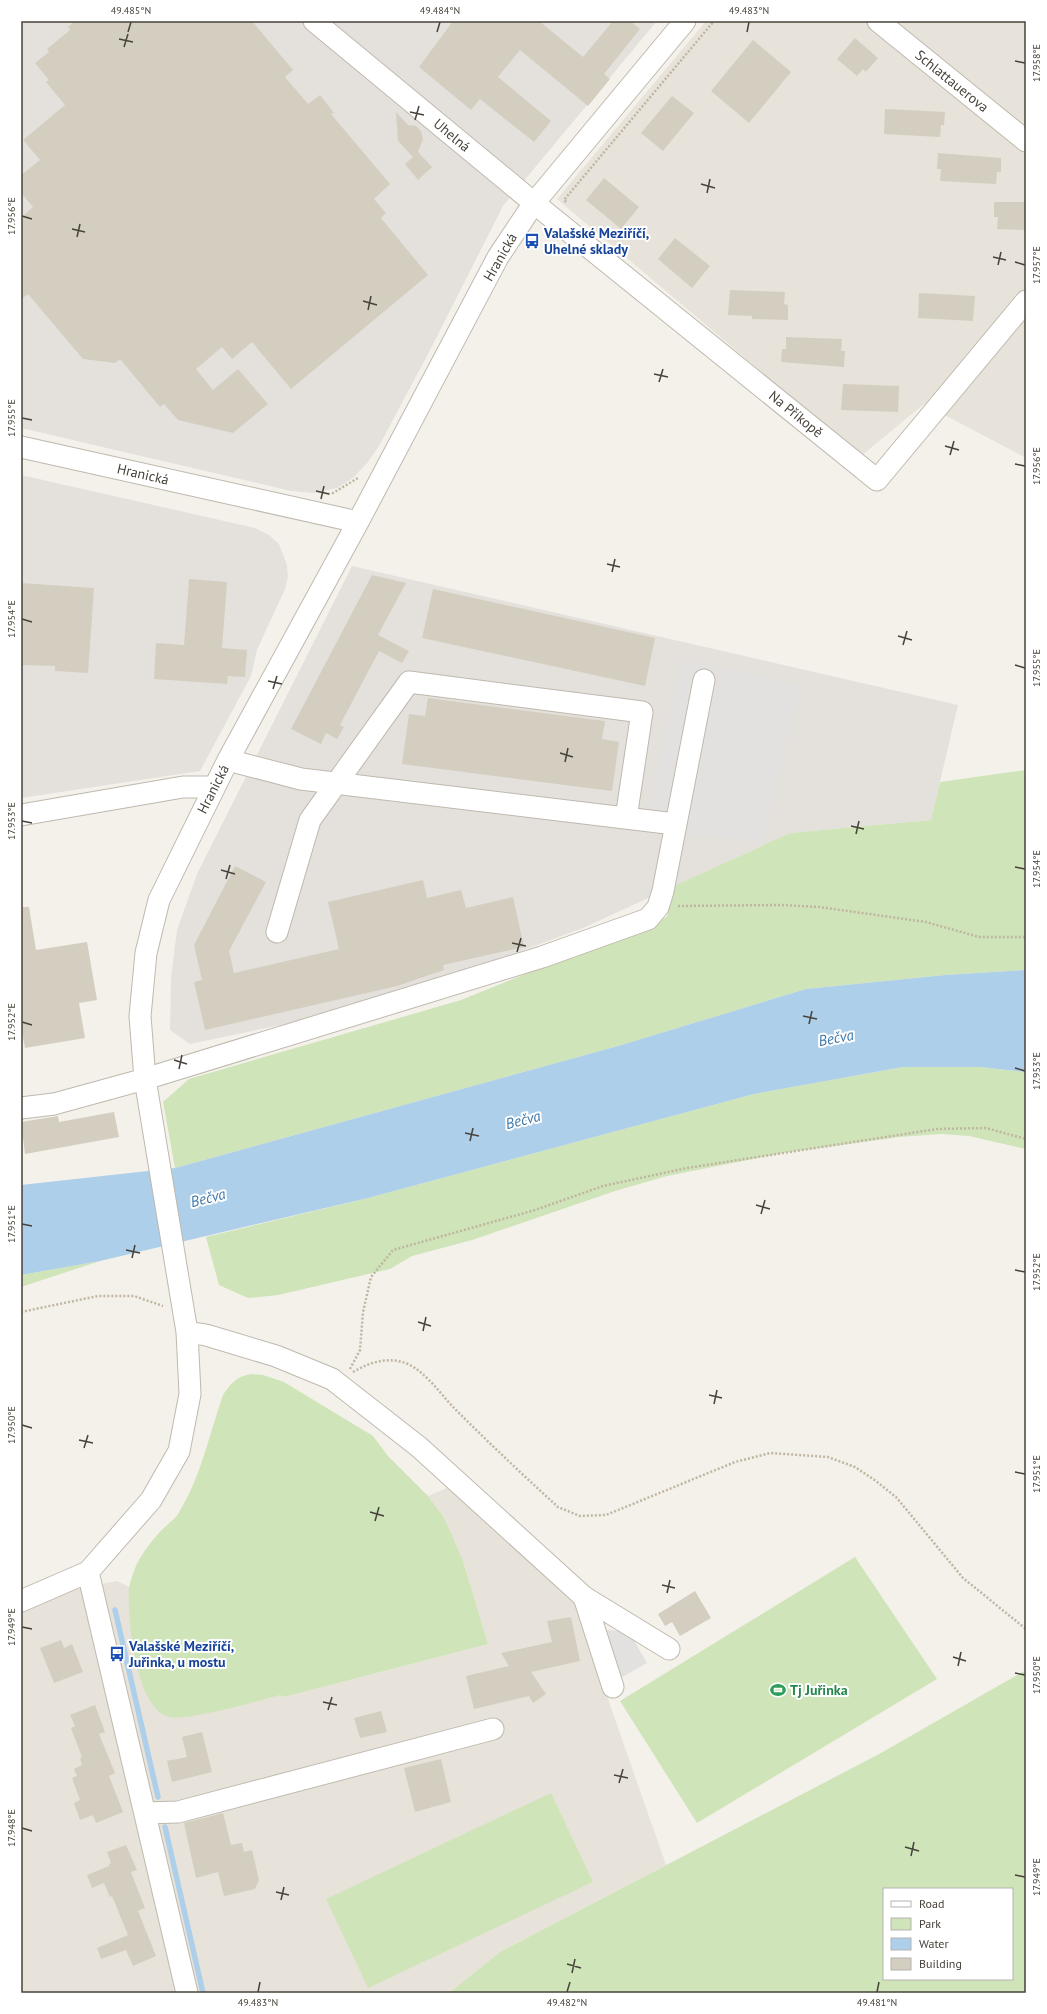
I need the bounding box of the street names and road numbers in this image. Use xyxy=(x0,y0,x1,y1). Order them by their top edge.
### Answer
street label: Schlattauerova xyxy=(912,46,992,116)
street label: Uhelná xyxy=(430,114,474,156)
street label: Hranická xyxy=(479,230,521,284)
street label: Na Příkopě xyxy=(765,387,827,441)
street label: Hranická xyxy=(115,459,171,489)
street label: Hranická xyxy=(193,761,233,816)

